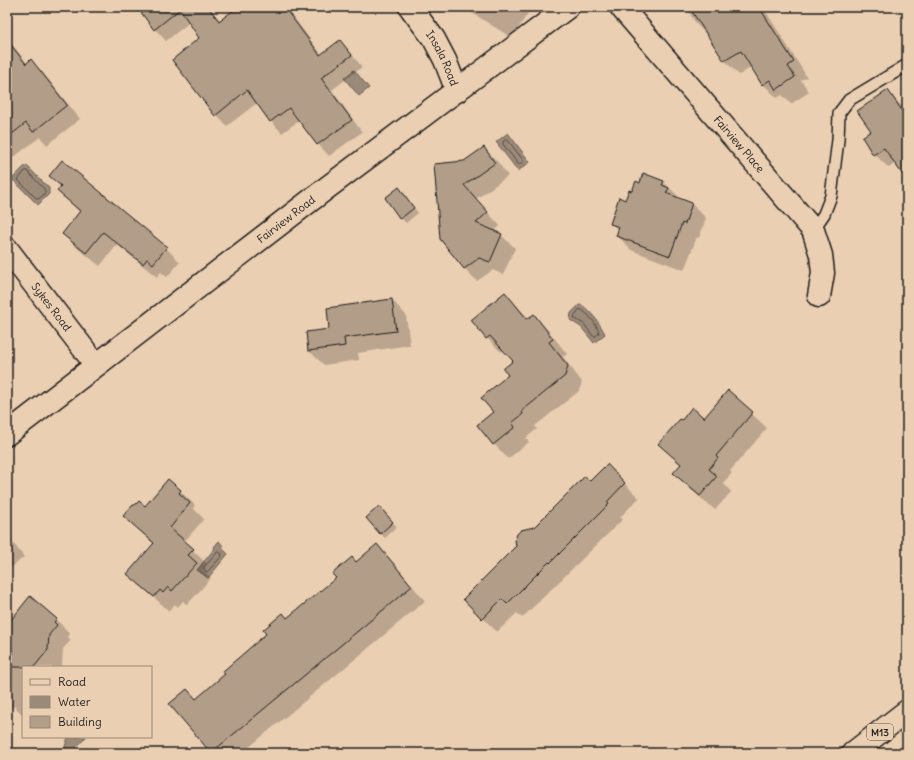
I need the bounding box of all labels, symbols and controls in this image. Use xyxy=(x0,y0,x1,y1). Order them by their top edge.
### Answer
street label: Insala Road xyxy=(423,28,462,88)
street label: Fairview Place xyxy=(711,113,767,176)
street label: Fairview Road xyxy=(254,192,318,246)
street label: Sykes Road xyxy=(28,280,75,334)
legend xyxy=(22,666,152,738)
text: Road xyxy=(58,674,86,689)
text: Water xyxy=(58,694,91,709)
text: Building xyxy=(58,714,102,729)
road number: M13 xyxy=(867,724,893,740)

